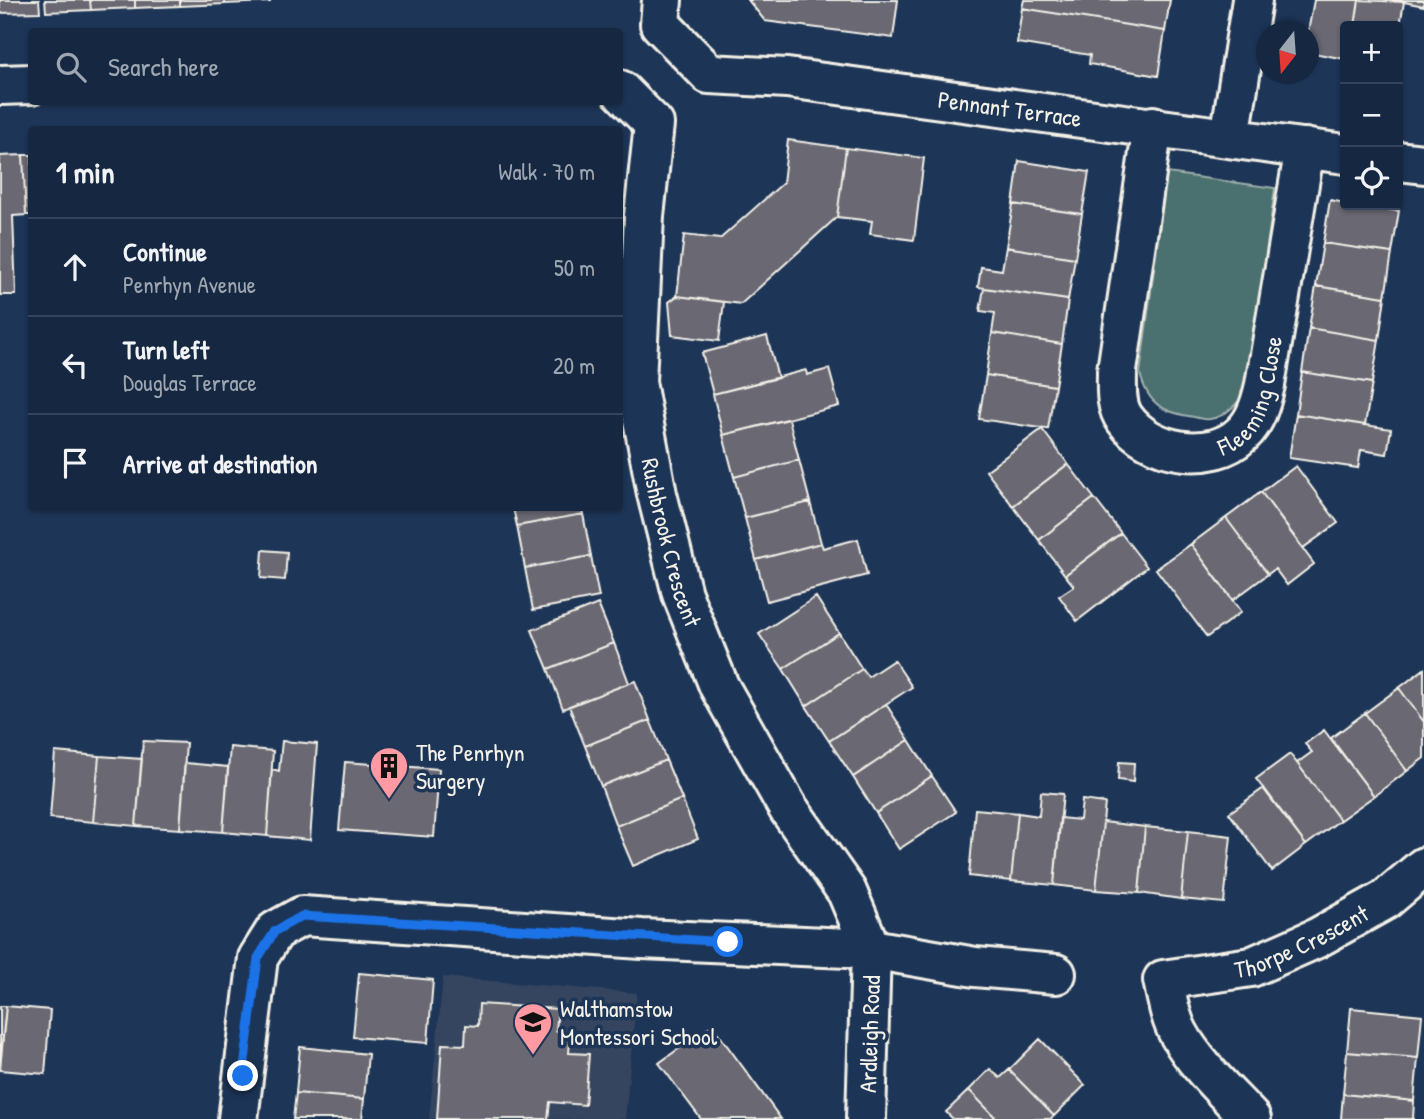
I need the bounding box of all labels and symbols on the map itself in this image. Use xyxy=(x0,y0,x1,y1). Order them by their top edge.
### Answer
north arrow xyxy=(1256,21,1319,84)
street label: Pennant Terrace xyxy=(936,83,1084,134)
street label: Fleeming Close xyxy=(1212,333,1289,463)
street label: Rushbrook Crescent xyxy=(635,455,710,632)
place label: The Penrhyn Surgery xyxy=(416,736,525,796)
building icon: The Penrhyn Surgery xyxy=(368,745,410,800)
street label: Thorpe Crescent xyxy=(1232,896,1374,985)
route start xyxy=(712,926,743,957)
street label: Ardleigh Road xyxy=(851,975,887,1093)
place label: Walthamstow Montessori School xyxy=(560,992,718,1052)
school or university icon: Walthamstow Montessori School xyxy=(512,1001,554,1056)
route end xyxy=(227,1060,258,1091)

